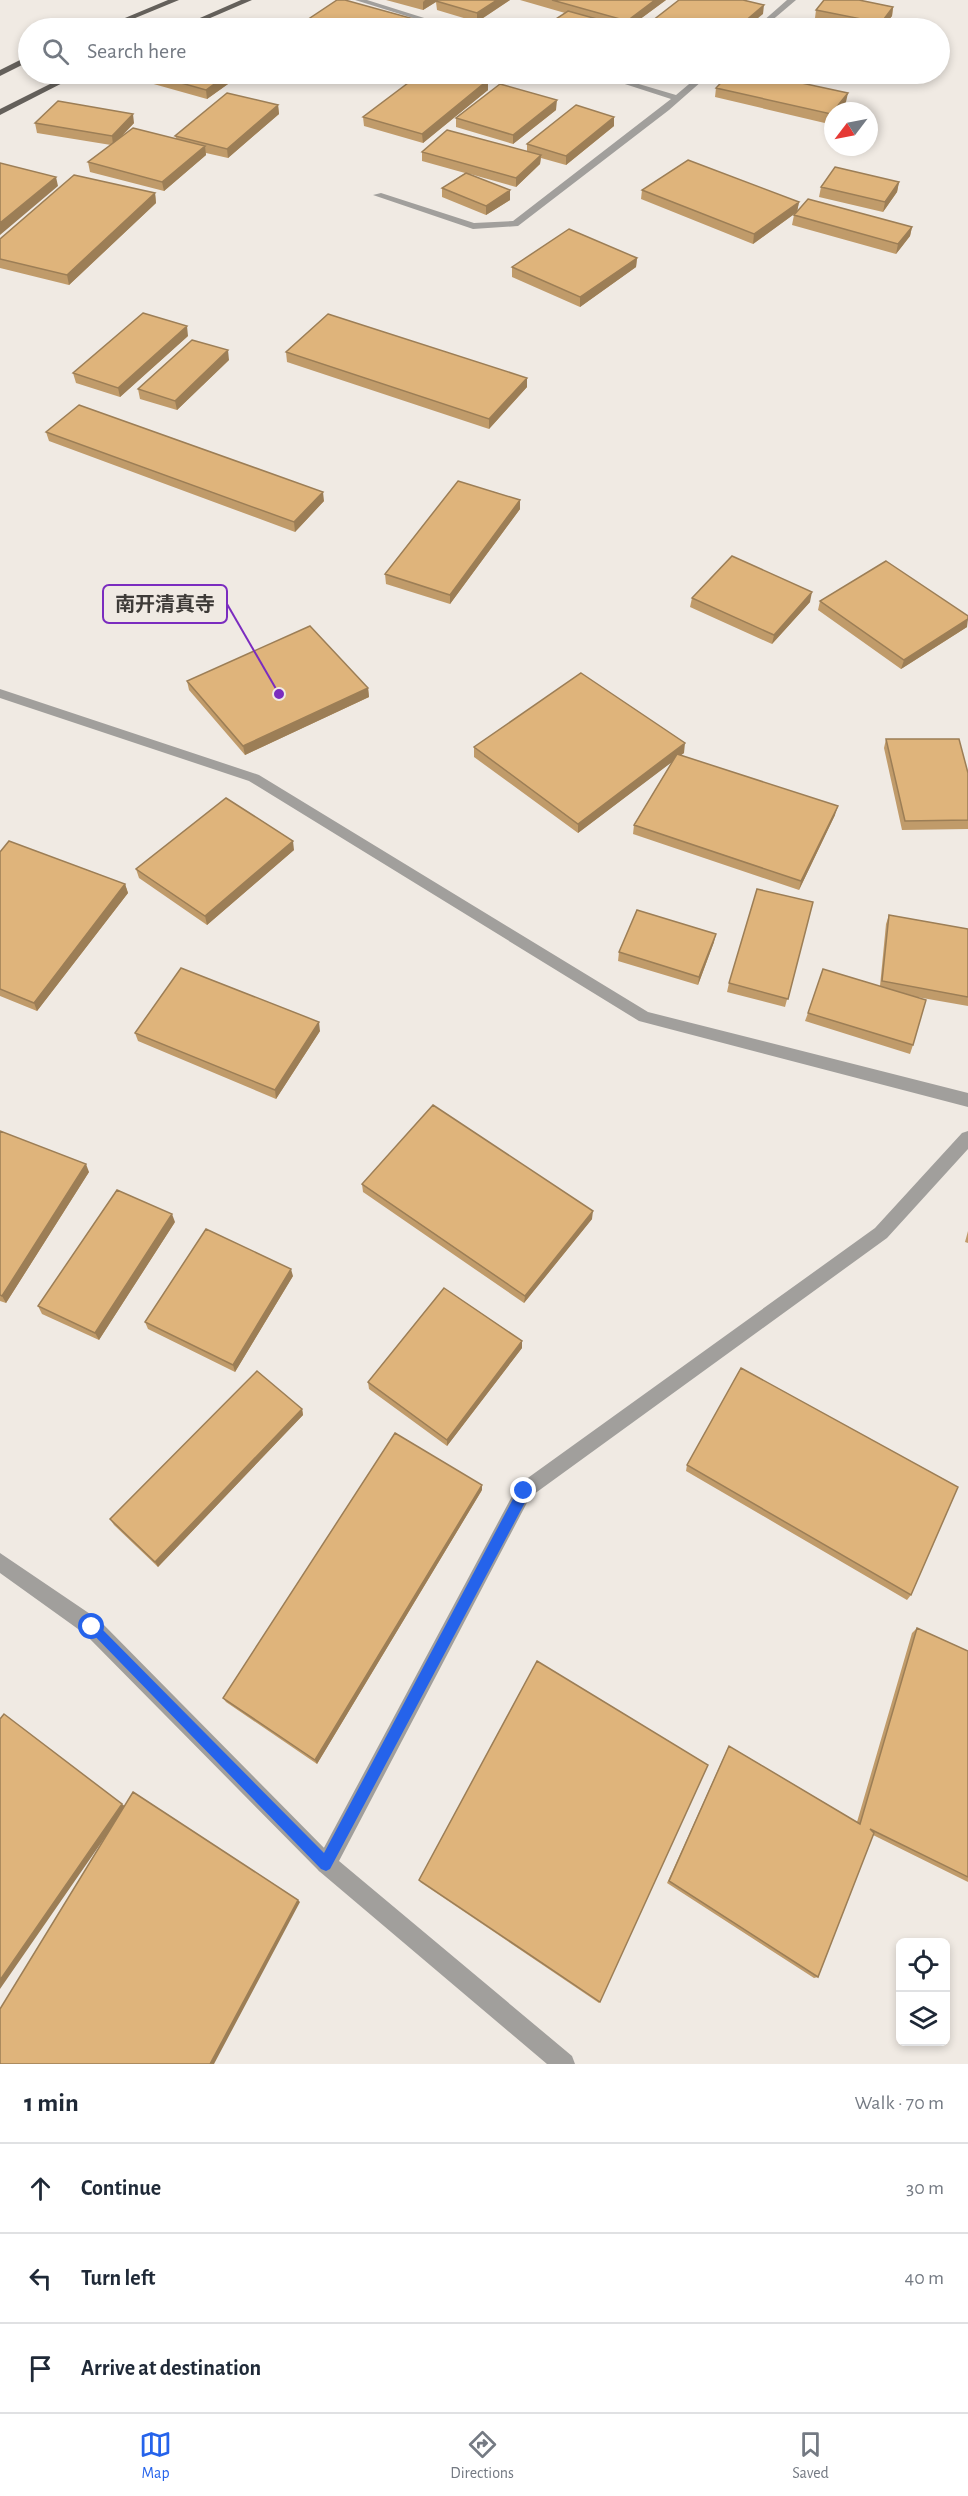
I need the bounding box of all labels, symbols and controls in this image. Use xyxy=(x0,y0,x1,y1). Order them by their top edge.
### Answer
search box xyxy=(18,18,950,84)
icon: search xyxy=(39,35,72,68)
text: Search here xyxy=(87,40,186,62)
north arrow xyxy=(824,102,878,156)
callout: 南开清真寺 xyxy=(103,585,227,623)
text: 南开清真寺 xyxy=(115,593,215,615)
route end xyxy=(510,1477,536,1503)
route start xyxy=(78,1613,104,1639)
map controls xyxy=(896,1938,950,2046)
button: locate xyxy=(896,1938,950,1992)
button: layers xyxy=(896,1992,950,2046)
text: 1 min xyxy=(24,2090,79,2116)
text: Walk · 70 m xyxy=(855,2093,944,2113)
icon: ahead xyxy=(24,2172,57,2205)
text: Continue xyxy=(81,2177,161,2199)
text: 30 m xyxy=(906,2178,944,2198)
icon: left xyxy=(24,2262,57,2295)
text: Turn left xyxy=(81,2267,155,2289)
text: 40 m xyxy=(905,2268,944,2288)
icon: arrive xyxy=(24,2352,57,2385)
text: Arrive at destination xyxy=(81,2357,261,2379)
tab: Map xyxy=(139,2428,172,2483)
tab: Directions xyxy=(450,2428,514,2483)
tab: Saved xyxy=(792,2428,829,2483)

